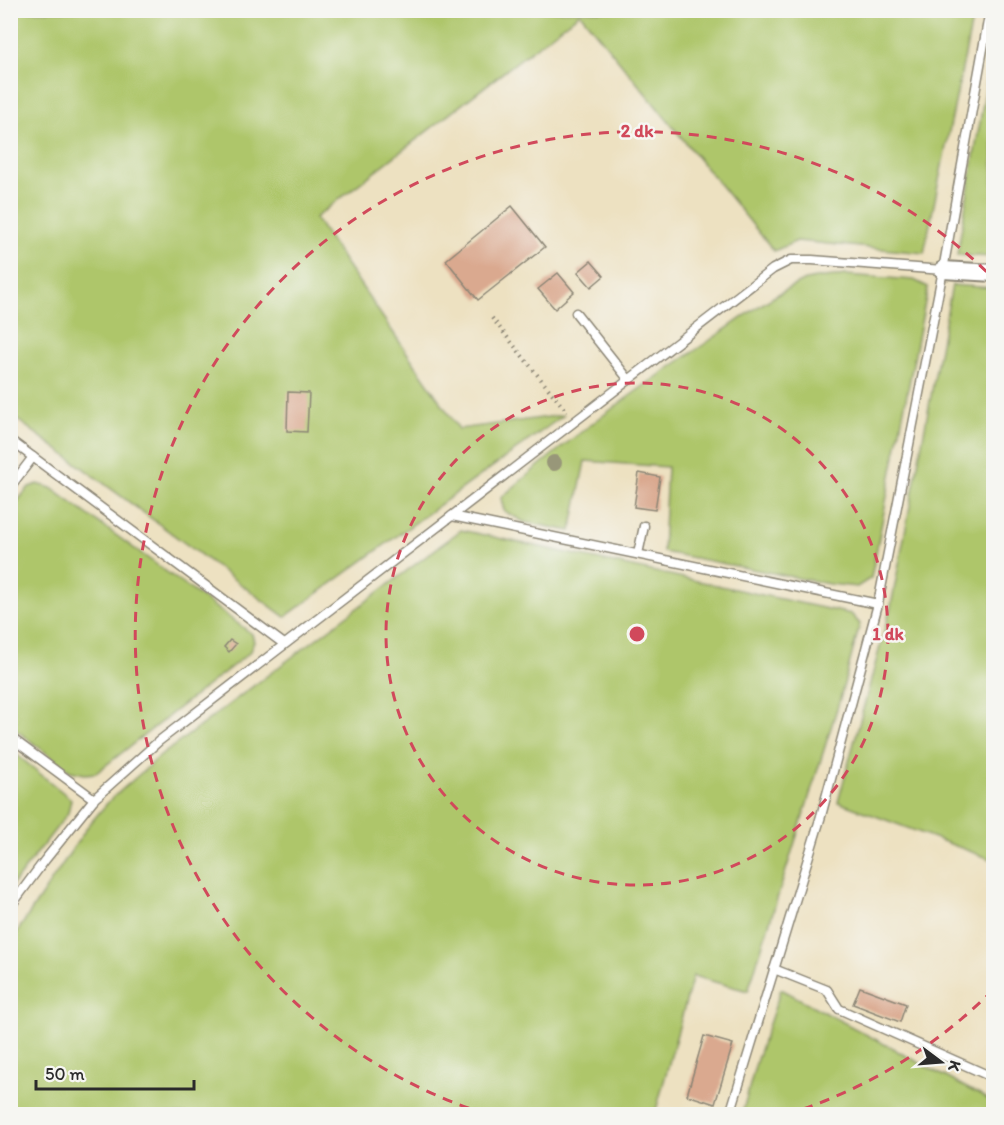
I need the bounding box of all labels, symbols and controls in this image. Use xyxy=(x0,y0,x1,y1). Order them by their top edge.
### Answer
text: 2 dk xyxy=(621,120,654,142)
text: 1 dk xyxy=(872,623,905,645)
centre of rings xyxy=(627,624,647,644)
north arrow xyxy=(911,1032,971,1092)
scale bar xyxy=(36,1053,194,1091)
text: K xyxy=(944,1058,965,1074)
text: 50 m xyxy=(45,1063,85,1085)

